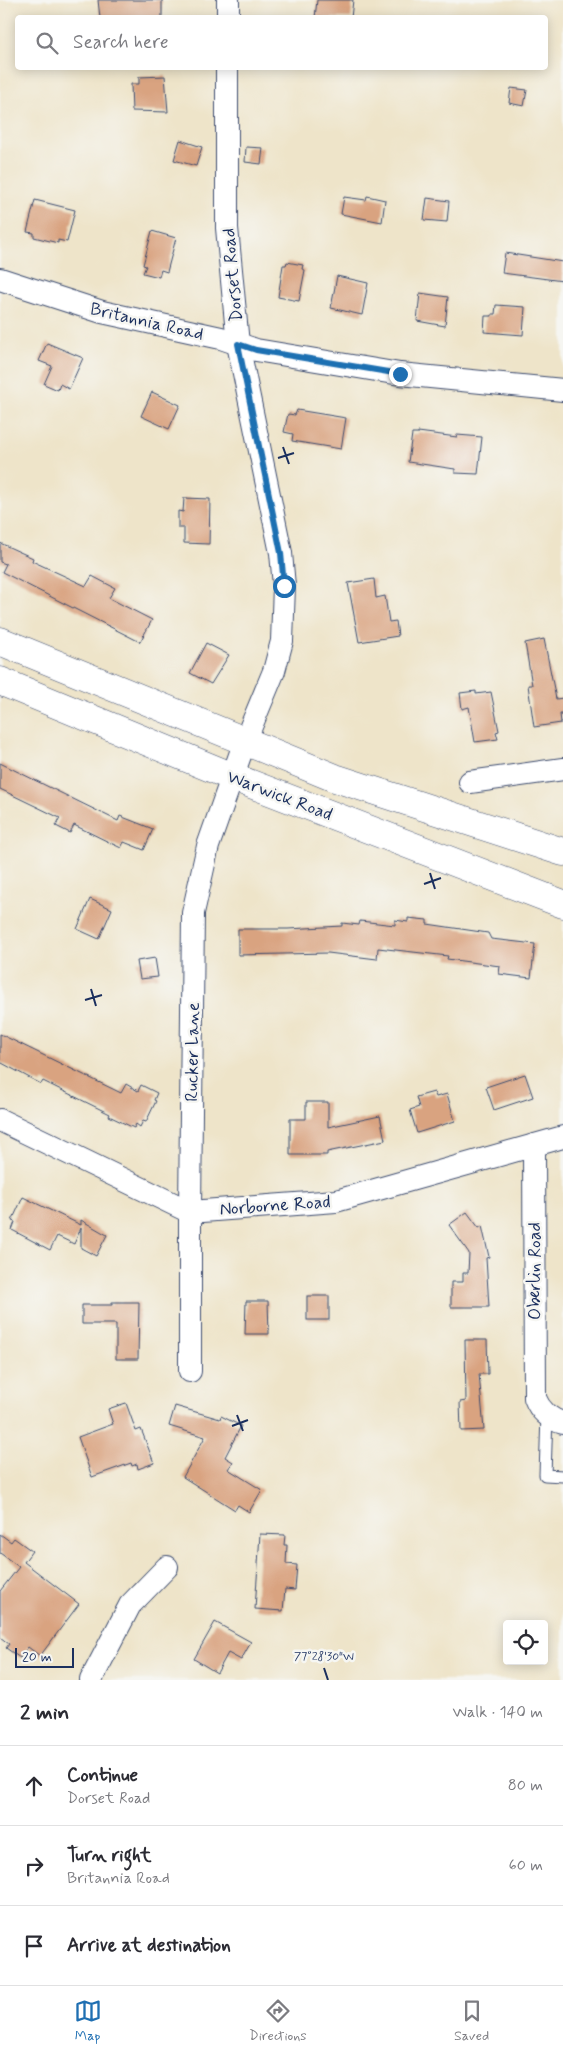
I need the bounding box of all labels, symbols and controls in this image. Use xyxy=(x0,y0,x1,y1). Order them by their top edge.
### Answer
search box xyxy=(15,15,548,70)
icon: search xyxy=(33,29,61,57)
text: Search here xyxy=(73,30,169,55)
street label: Dorset Road xyxy=(217,227,249,323)
street label: Britannia Road xyxy=(88,297,206,347)
route end xyxy=(389,363,412,386)
route start xyxy=(273,575,296,598)
street label: Warwick Road xyxy=(224,765,336,827)
street label: Rucker Lane xyxy=(180,1002,206,1102)
street label: Norborne Road xyxy=(219,1190,331,1222)
street label: Oberlin Road xyxy=(523,1222,547,1320)
map controls xyxy=(503,1620,548,1665)
button: locate xyxy=(503,1620,548,1665)
scale bar xyxy=(15,1645,74,1668)
text: 20 m xyxy=(22,1648,52,1666)
text: 77°28'30"W xyxy=(294,1649,354,1665)
text: 2 min xyxy=(20,1699,69,1727)
text: Walk · 140 m xyxy=(453,1702,543,1723)
text: Continue xyxy=(67,1763,138,1788)
icon: ahead xyxy=(20,1772,48,1800)
text: 80 m xyxy=(508,1775,543,1796)
text: Dorset Road xyxy=(67,1788,150,1809)
text: Turn right xyxy=(67,1843,151,1868)
icon: right xyxy=(20,1852,48,1880)
text: 60 m xyxy=(509,1855,543,1876)
text: Britannia Road xyxy=(67,1868,170,1889)
icon: arrive xyxy=(20,1932,48,1960)
text: Arrive at destination xyxy=(67,1933,231,1958)
tab: Map xyxy=(74,1997,102,2045)
tab: Directions xyxy=(249,1997,307,2045)
tab: Saved xyxy=(454,1997,489,2045)

